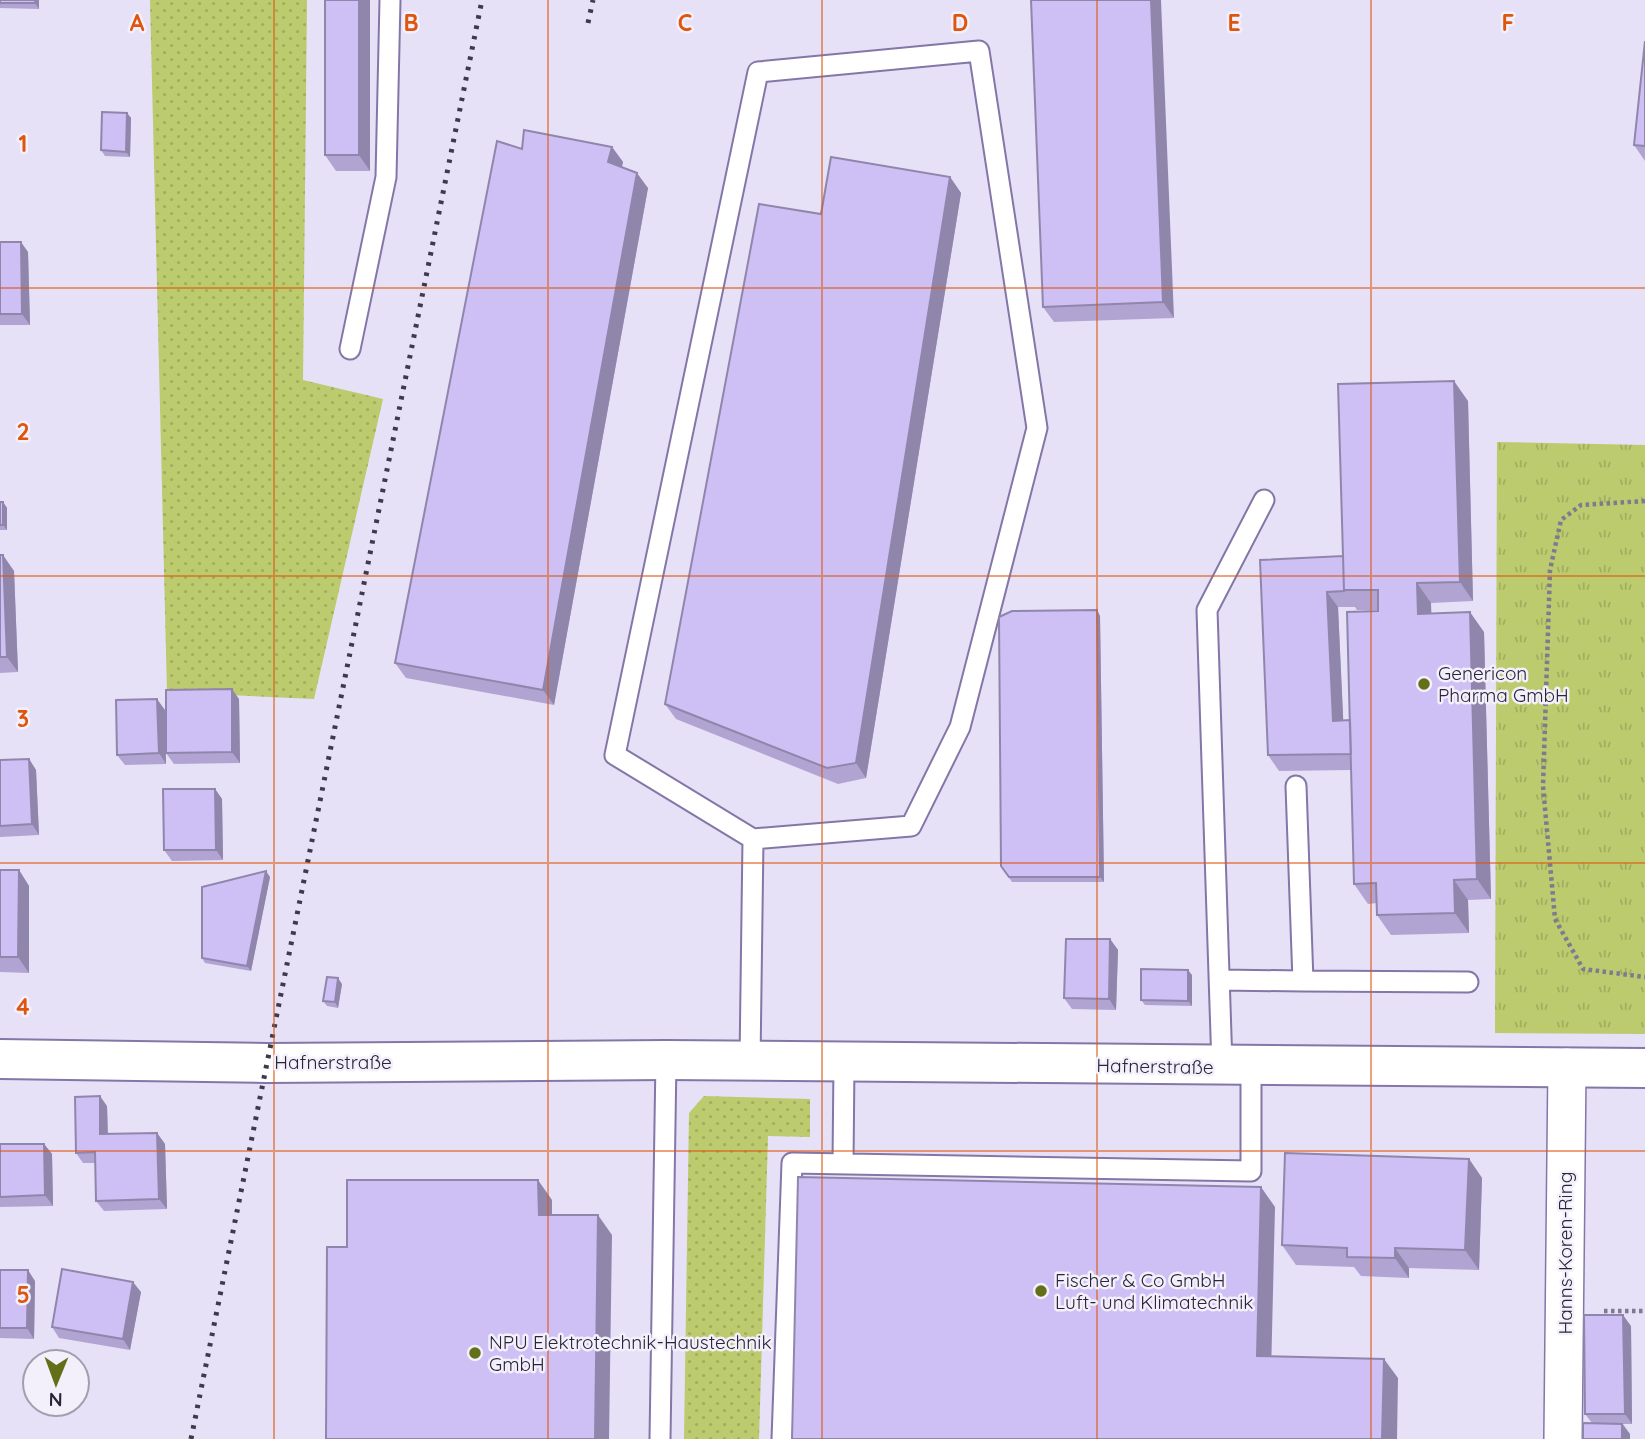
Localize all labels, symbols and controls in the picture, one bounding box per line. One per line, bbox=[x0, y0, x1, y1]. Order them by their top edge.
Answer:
text: A bbox=[130, 8, 145, 37]
text: B bbox=[403, 8, 419, 37]
text: C bbox=[678, 8, 692, 37]
text: D bbox=[952, 8, 968, 37]
text: E bbox=[1227, 8, 1241, 37]
text: F bbox=[1502, 8, 1514, 37]
text: 1 bbox=[19, 129, 27, 158]
text: 2 bbox=[16, 417, 30, 446]
place label: Genericon Pharma GmbH bbox=[1438, 661, 1569, 707]
marker: Genericon Pharma GmbH bbox=[1416, 676, 1432, 692]
text: 3 bbox=[17, 704, 29, 733]
text: 4 bbox=[16, 992, 30, 1021]
street label: Hafnerstraße bbox=[274, 1050, 392, 1074]
street label: Hafnerstraße bbox=[1096, 1053, 1214, 1079]
street label: Hanns-Koren-Ring bbox=[1553, 1171, 1577, 1335]
place label: Fischer & Co GmbH Luft- und Klimatechnik bbox=[1055, 1268, 1253, 1314]
text: 5 bbox=[16, 1280, 30, 1309]
marker: Fischer & Co GmbH Luft- und Klimatechnik bbox=[1033, 1283, 1049, 1299]
place label: NPU Elektrotechnik-Haustechnik GmbH bbox=[489, 1330, 772, 1376]
marker: NPU Elektrotechnik-Haustechnik GmbH bbox=[467, 1345, 483, 1361]
north arrow bbox=[21, 1348, 91, 1418]
text: N bbox=[49, 1388, 63, 1412]

